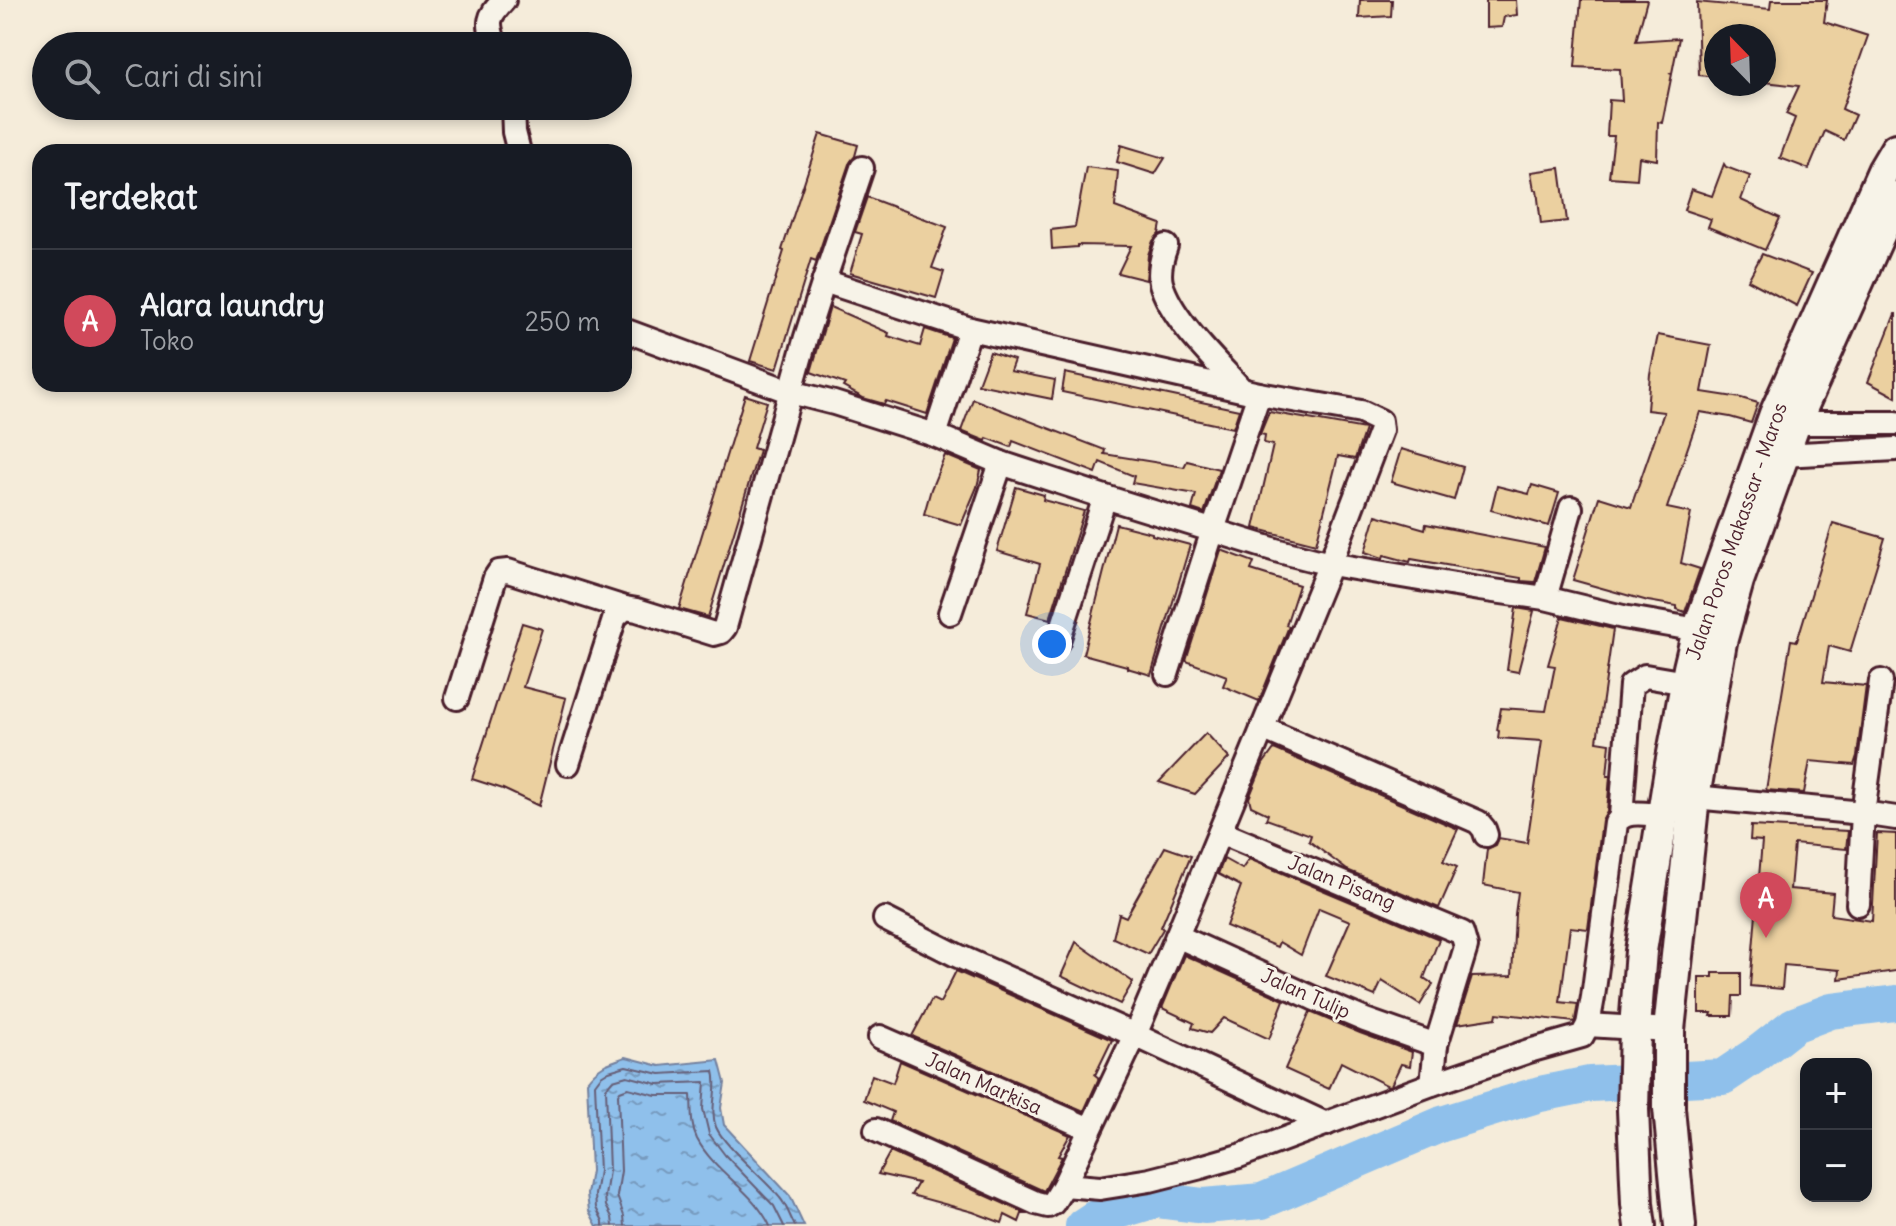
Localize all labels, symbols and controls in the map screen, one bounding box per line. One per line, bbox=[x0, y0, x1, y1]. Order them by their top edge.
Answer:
north arrow bbox=[1704, 24, 1776, 96]
search box bbox=[32, 32, 632, 120]
icon: search bbox=[60, 54, 104, 98]
text: Cari di sini bbox=[124, 57, 263, 95]
text: Terdekat bbox=[64, 175, 197, 218]
text: Alara laundry bbox=[140, 286, 325, 324]
text: A bbox=[82, 305, 98, 338]
text: 250 m bbox=[525, 305, 600, 338]
text: Toko bbox=[140, 324, 194, 357]
street label: Jalan Poros Makassar - Maros bbox=[1680, 399, 1792, 663]
your location bbox=[1032, 624, 1072, 664]
street label: Jalan Pisang bbox=[1285, 849, 1399, 915]
pin: A bbox=[1740, 872, 1792, 938]
street label: Jalan Tulip bbox=[1258, 962, 1354, 1024]
street label: Jalan Markisa bbox=[922, 1046, 1046, 1120]
map controls bbox=[1800, 1058, 1872, 1202]
button: + bbox=[1800, 1058, 1872, 1130]
button: − bbox=[1800, 1130, 1872, 1202]

